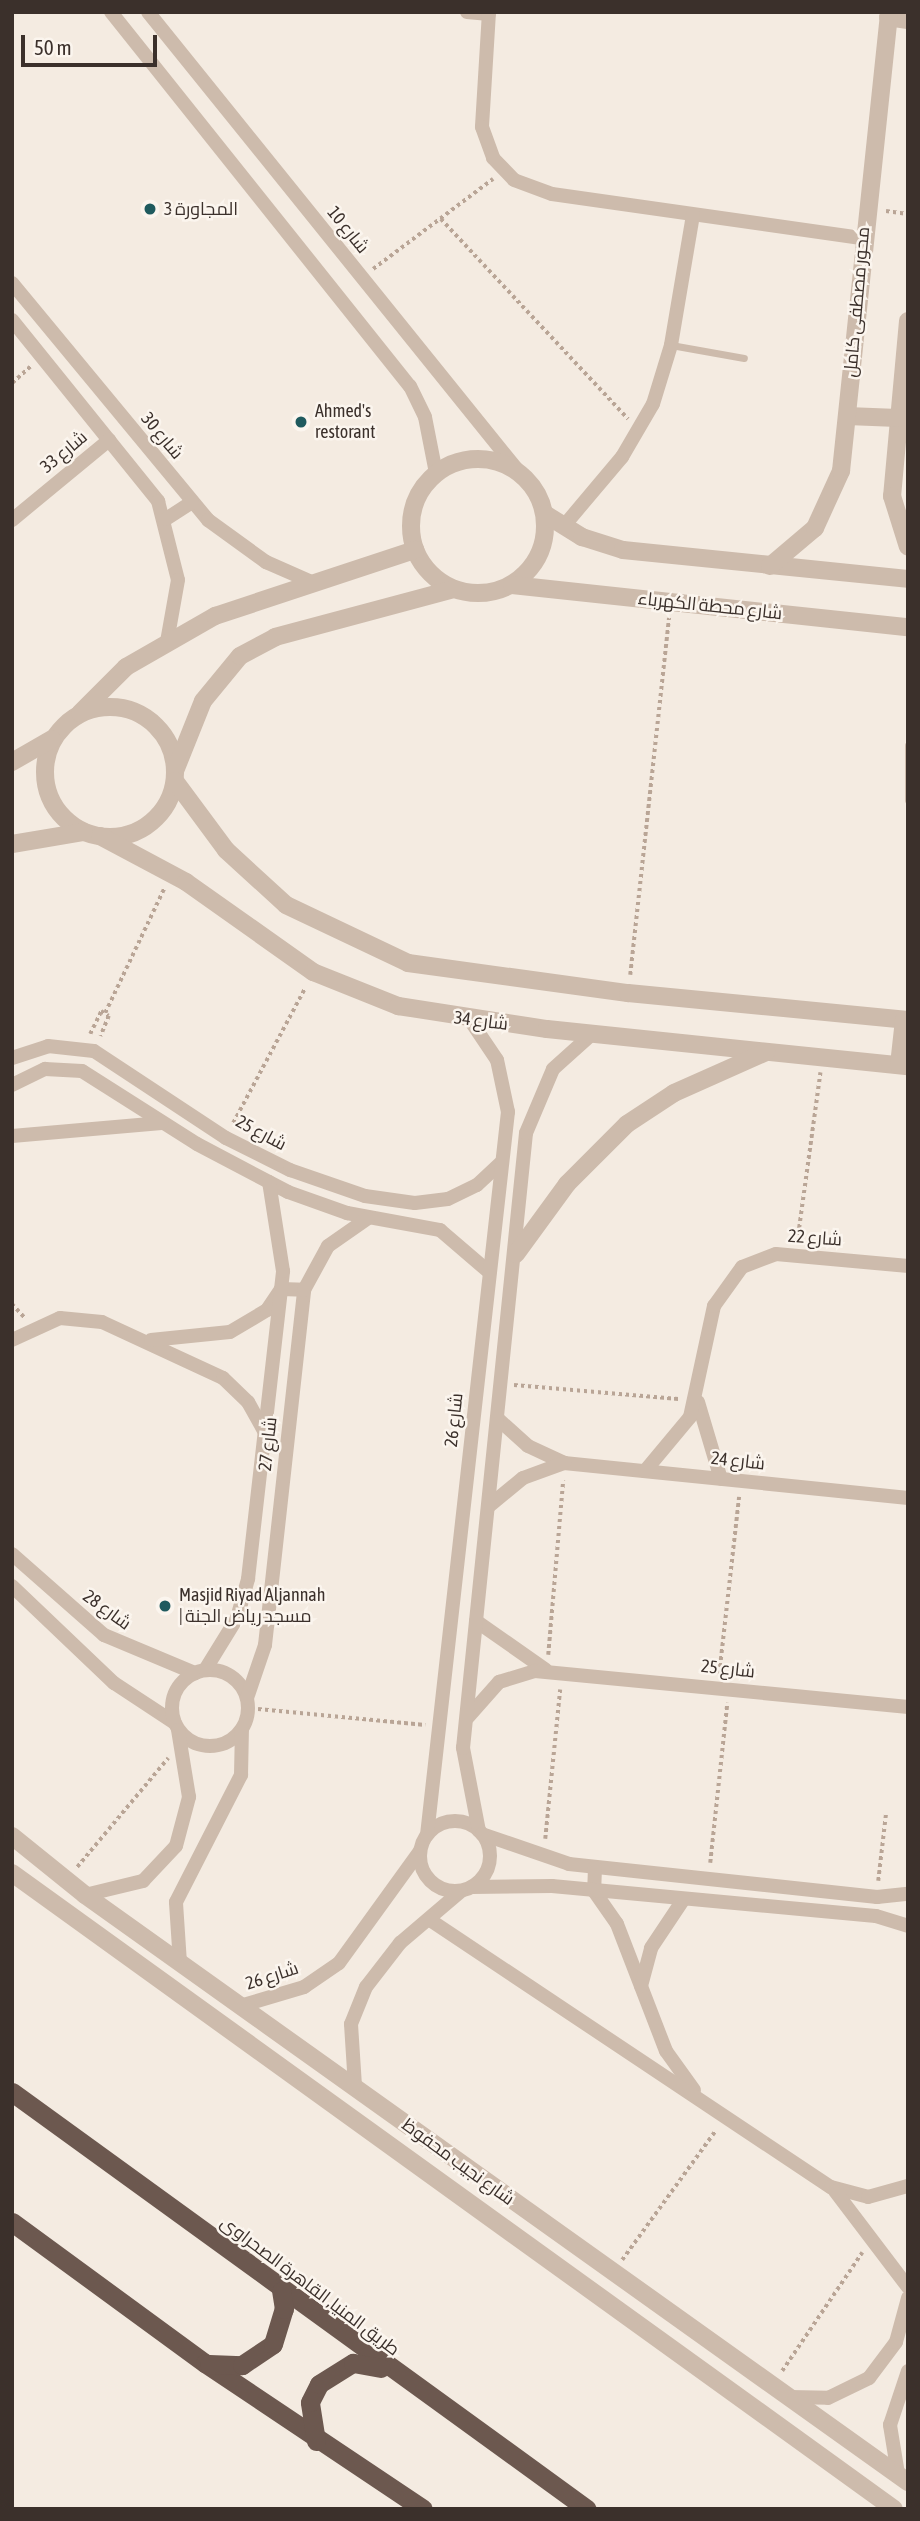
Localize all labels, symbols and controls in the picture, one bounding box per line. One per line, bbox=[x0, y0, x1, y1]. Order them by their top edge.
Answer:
scale bar bbox=[24, 21, 161, 65]
text: 50 m bbox=[34, 35, 72, 59]
place label: المجاورة 3 bbox=[164, 198, 238, 220]
marker: المجاورة 3 bbox=[142, 201, 158, 217]
street label: شارع 10 bbox=[323, 202, 373, 258]
street label: محور مصطفى كامل bbox=[840, 226, 874, 378]
place label: Ahmed's restorant bbox=[315, 401, 376, 444]
street label: شارع 30 bbox=[136, 408, 188, 464]
marker: Ahmed's restorant bbox=[293, 414, 309, 430]
street label: شارع 33 bbox=[36, 426, 92, 478]
street label: شارع محطة الكهرباء bbox=[637, 588, 783, 624]
street label: شارع 34 bbox=[453, 1007, 509, 1035]
street label: شارع 25 bbox=[232, 1111, 290, 1155]
street label: شارع 22 bbox=[787, 1225, 843, 1251]
street label: شارع 26 bbox=[440, 1392, 468, 1448]
street label: شارع 27 bbox=[254, 1416, 282, 1472]
street label: شارع 24 bbox=[710, 1447, 766, 1475]
street label: شارع 28 bbox=[79, 1585, 135, 1635]
place label: Masjid Riyad Aljannah | مسجد رياض الجنة bbox=[179, 1585, 325, 1628]
marker: Masjid Riyad Aljannah | مسجد رياض الجنة bbox=[157, 1598, 173, 1614]
street label: شارع 25 bbox=[700, 1655, 756, 1683]
street label: شارع 26 bbox=[243, 1957, 301, 1995]
street label: شارع نجيب محفوظ bbox=[398, 2114, 518, 2210]
street label: طريق المنيا, القاهرة الصحراوى bbox=[216, 2212, 404, 2360]

